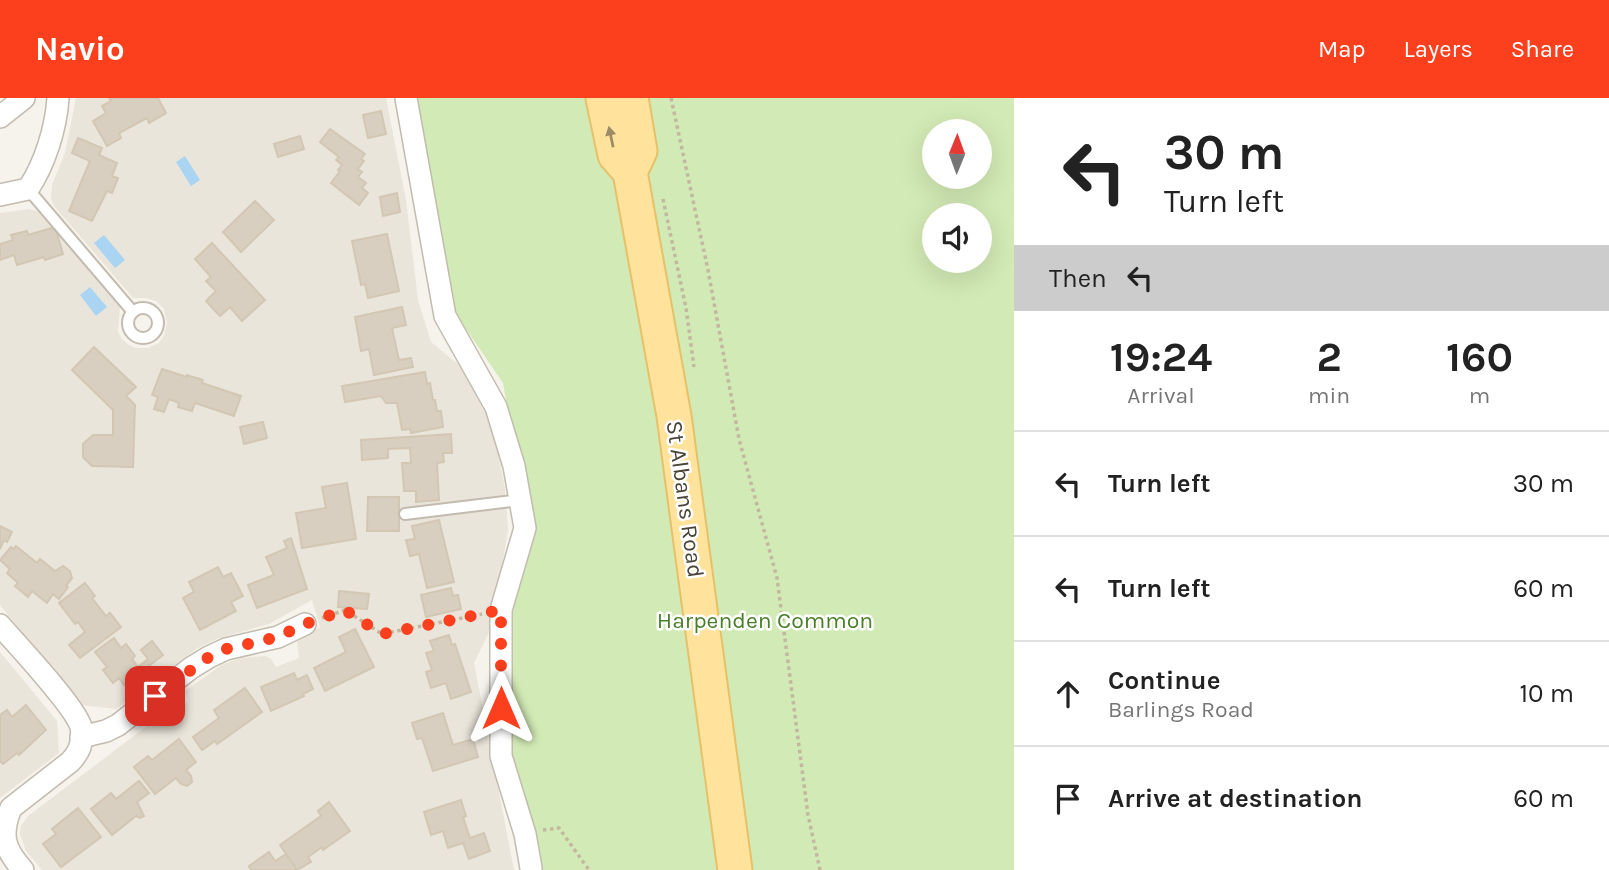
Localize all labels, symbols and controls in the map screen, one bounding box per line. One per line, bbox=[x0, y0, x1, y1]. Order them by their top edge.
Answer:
text: Navio bbox=[35, 30, 125, 68]
text: Map bbox=[1318, 35, 1366, 63]
text: Layers bbox=[1404, 35, 1473, 63]
text: Share bbox=[1511, 35, 1574, 63]
north arrow bbox=[922, 119, 992, 189]
map controls bbox=[922, 119, 992, 273]
text: 30 m bbox=[1164, 124, 1284, 181]
one-way arrow bbox=[606, 126, 617, 148]
icon: left bbox=[1049, 126, 1140, 217]
text: Turn left bbox=[1164, 183, 1284, 220]
button: sound bbox=[922, 203, 992, 273]
icon: left bbox=[1121, 259, 1159, 297]
text: Then bbox=[1049, 263, 1107, 294]
text: 19:24 bbox=[1110, 332, 1212, 382]
text: 2 bbox=[1316, 332, 1342, 382]
text: 160 bbox=[1446, 332, 1513, 382]
text: Arrival bbox=[1127, 382, 1195, 409]
text: min bbox=[1308, 382, 1350, 409]
text: m bbox=[1469, 382, 1490, 409]
street label: St Albans Road bbox=[661, 419, 709, 579]
icon: left bbox=[1049, 465, 1087, 503]
text: Turn left bbox=[1108, 468, 1210, 499]
text: 30 m bbox=[1513, 468, 1574, 499]
icon: left bbox=[1049, 570, 1087, 608]
text: Turn left bbox=[1108, 573, 1210, 604]
text: 60 m bbox=[1513, 573, 1574, 604]
park label: Harpenden Common bbox=[657, 607, 873, 634]
text: Continue bbox=[1108, 665, 1220, 696]
pin bbox=[125, 666, 185, 726]
position arrow bbox=[464, 671, 538, 745]
icon: ahead bbox=[1049, 675, 1087, 713]
icon: arrive bbox=[136, 677, 174, 715]
text: 10 m bbox=[1519, 678, 1574, 709]
text: Barlings Road bbox=[1108, 696, 1254, 723]
icon: arrive bbox=[1049, 780, 1087, 818]
text: Arrive at destination bbox=[1108, 783, 1362, 814]
text: 60 m bbox=[1513, 783, 1574, 814]

